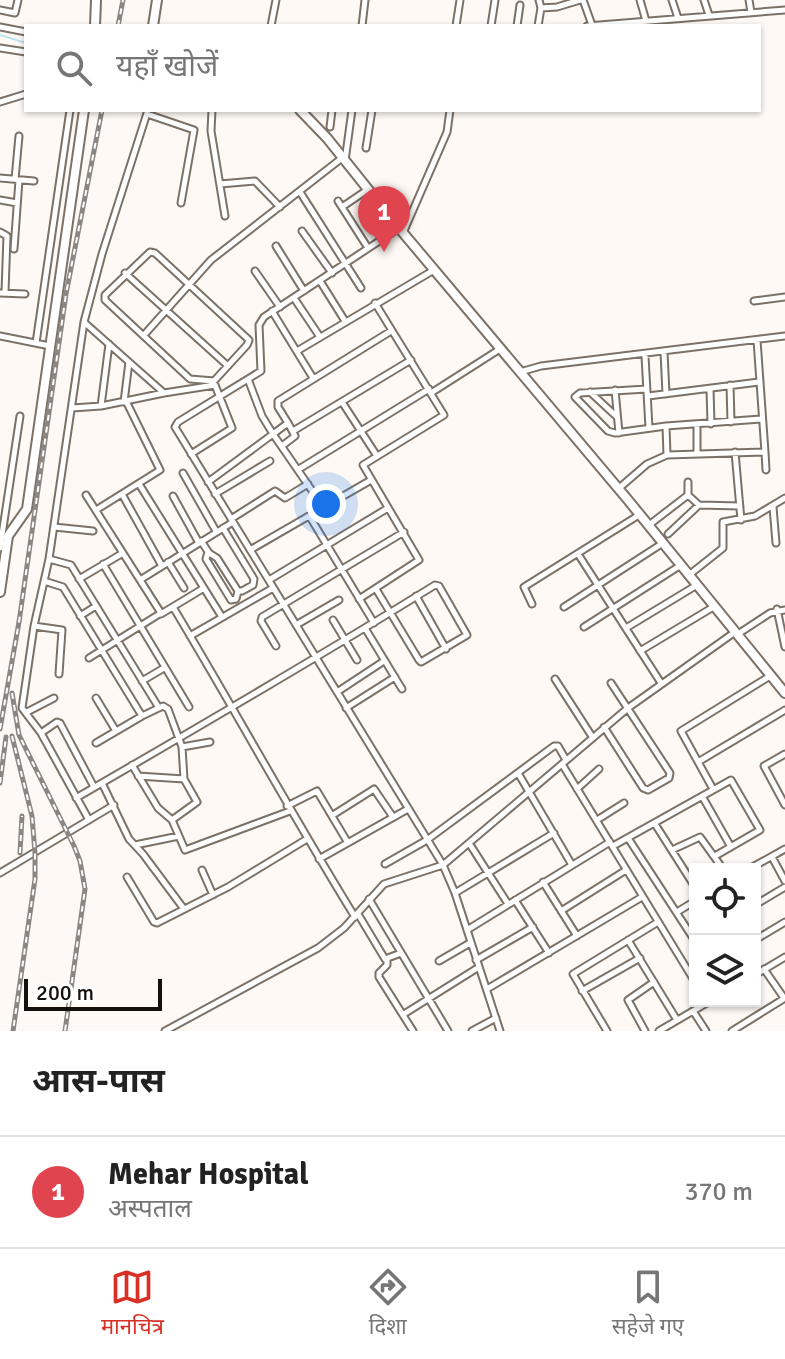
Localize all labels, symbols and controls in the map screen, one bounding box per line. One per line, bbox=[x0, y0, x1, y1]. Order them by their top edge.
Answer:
search box bbox=[24, 24, 761, 112]
icon: search bbox=[52, 46, 96, 90]
text: यहाँ खोजें bbox=[116, 48, 218, 85]
pin: 1 bbox=[358, 186, 410, 252]
your location bbox=[306, 484, 346, 524]
map controls bbox=[689, 863, 761, 1007]
button: locate bbox=[689, 863, 761, 935]
button: layers bbox=[689, 935, 761, 1007]
scale bar bbox=[24, 975, 162, 1011]
text: 200 m bbox=[36, 979, 94, 1006]
text: आस-पास bbox=[32, 1060, 165, 1102]
text: Mehar Hospital bbox=[108, 1156, 309, 1193]
text: 1 bbox=[51, 1176, 65, 1208]
text: 370 m bbox=[684, 1176, 753, 1208]
text: अस्पताल bbox=[108, 1193, 192, 1225]
tab: मानचित्र bbox=[101, 1265, 164, 1343]
tab: दिशा bbox=[366, 1265, 410, 1343]
tab: सहेजे गए bbox=[612, 1265, 684, 1343]

